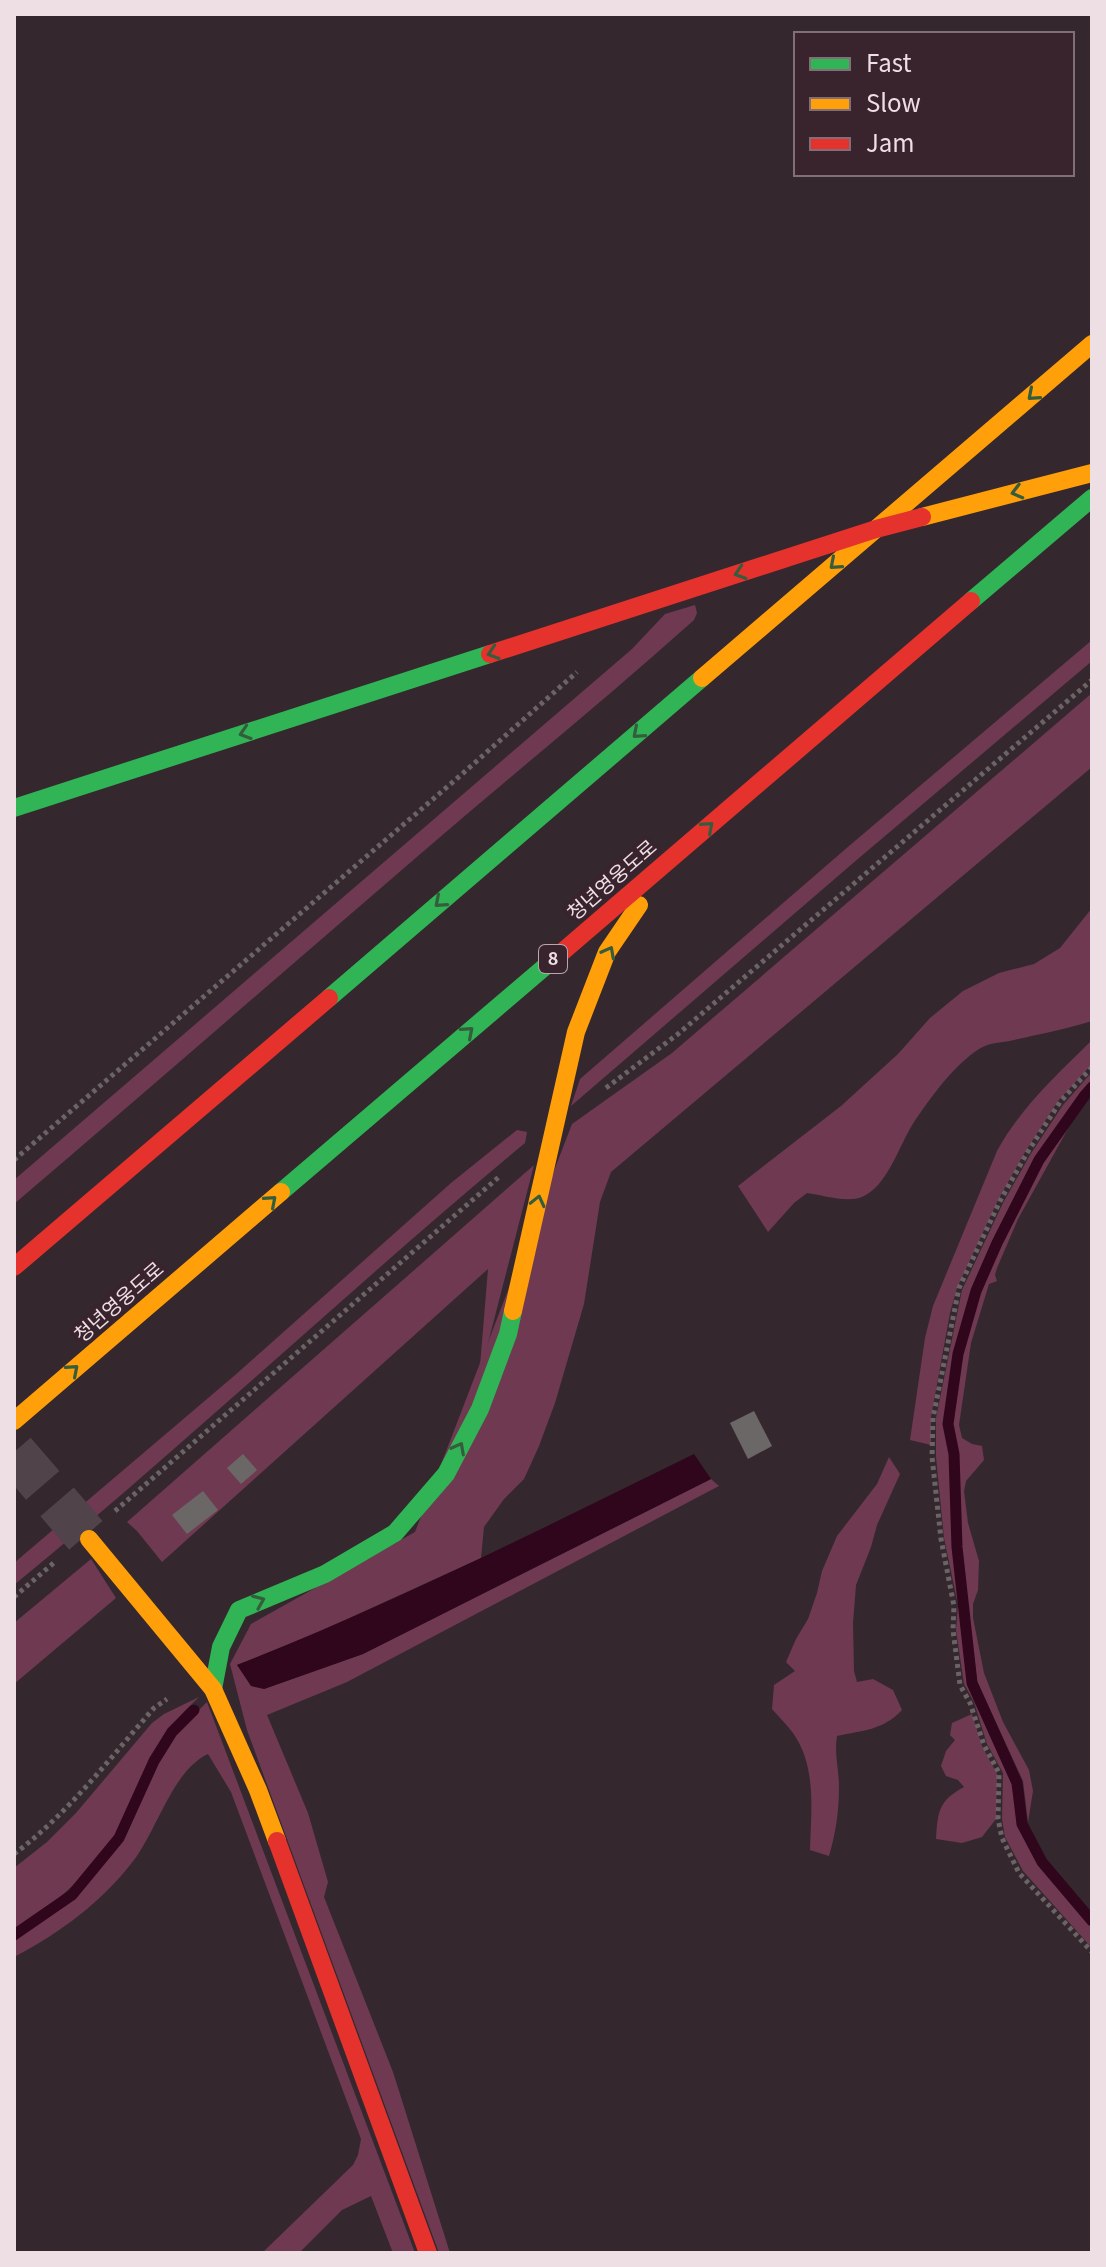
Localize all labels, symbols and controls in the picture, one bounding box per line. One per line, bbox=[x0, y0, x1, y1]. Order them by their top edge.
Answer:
legend bbox=[794, 32, 1074, 176]
text: Fast bbox=[866, 44, 911, 79]
text: Slow bbox=[866, 84, 921, 119]
text: Jam bbox=[866, 124, 915, 159]
one-way arrow bbox=[1027, 385, 1042, 400]
one-way arrow bbox=[1010, 483, 1024, 500]
one-way arrow bbox=[830, 554, 845, 569]
one-way arrow bbox=[734, 564, 747, 580]
one-way arrow bbox=[486, 644, 500, 660]
one-way arrow bbox=[632, 723, 647, 738]
one-way arrow bbox=[239, 724, 253, 740]
one-way arrow bbox=[699, 822, 713, 836]
street label: 청년영웅도로 bbox=[560, 832, 662, 926]
one-way arrow bbox=[435, 892, 450, 907]
road number: 8 bbox=[539, 945, 567, 973]
one-way arrow bbox=[599, 946, 614, 960]
one-way arrow bbox=[459, 1027, 473, 1042]
one-way arrow bbox=[529, 1195, 546, 1208]
one-way arrow bbox=[261, 1196, 276, 1211]
street label: 청년영웅도로 bbox=[67, 1254, 169, 1348]
one-way arrow bbox=[64, 1366, 79, 1380]
one-way arrow bbox=[450, 1441, 465, 1456]
one-way arrow bbox=[251, 1595, 265, 1611]

